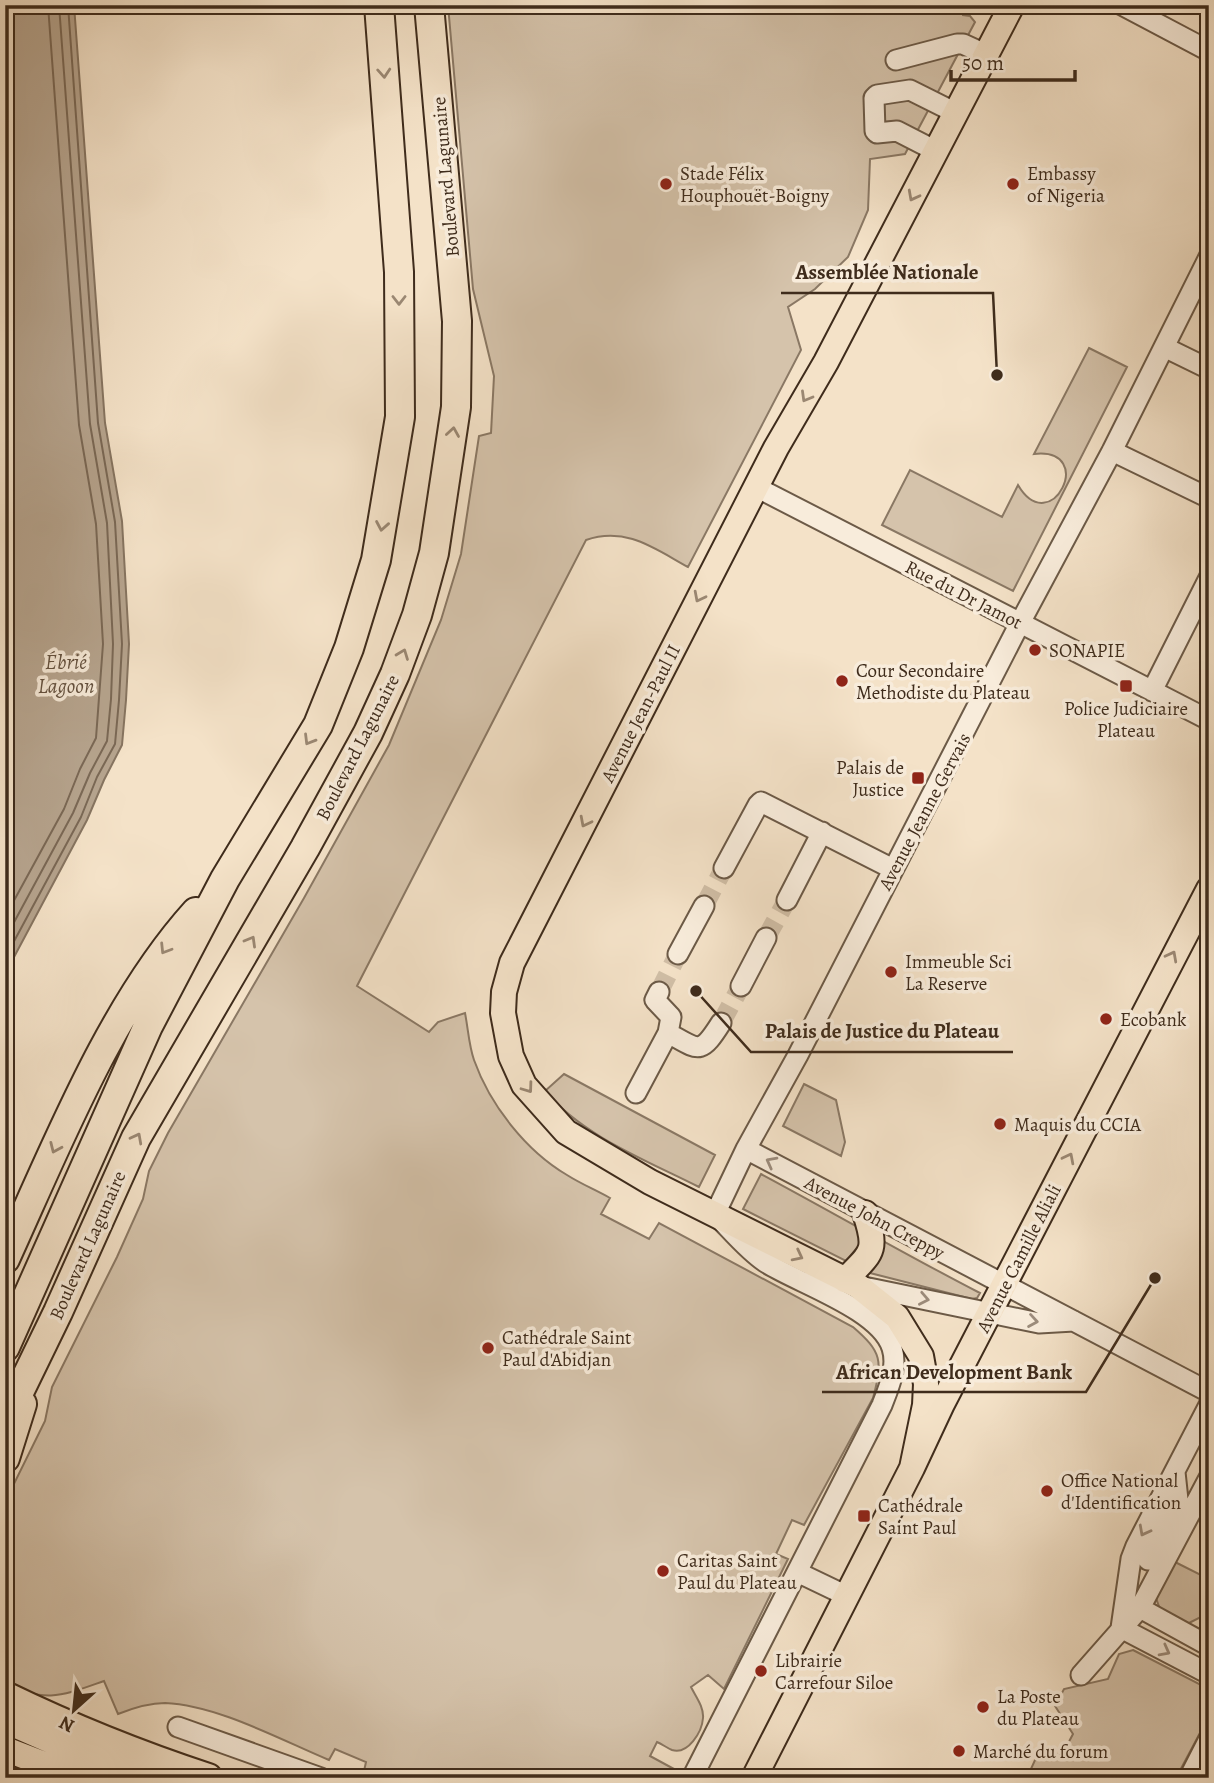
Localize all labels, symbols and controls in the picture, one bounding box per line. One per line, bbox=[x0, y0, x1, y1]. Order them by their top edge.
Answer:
scale bar bbox=[951, 38, 1076, 82]
text: 50 m bbox=[962, 49, 1004, 77]
one-way arrow bbox=[376, 68, 391, 79]
street label: Boulevard Lagunaire bbox=[426, 96, 466, 258]
place label: Stade Félix Houphouët-Boigny bbox=[680, 161, 830, 209]
place label: Embassy of Nigeria bbox=[1027, 161, 1105, 209]
marker: Stade Félix Houphouët-Boigny bbox=[658, 176, 674, 192]
marker: Embassy of Nigeria bbox=[1005, 176, 1021, 192]
one-way arrow bbox=[907, 189, 921, 201]
callout: Assemblée Nationale bbox=[781, 251, 993, 293]
text: Assemblée Nationale bbox=[794, 258, 979, 286]
one-way arrow bbox=[392, 295, 407, 306]
one-way arrow bbox=[801, 389, 814, 402]
one-way arrow bbox=[445, 427, 460, 438]
one-way arrow bbox=[375, 520, 390, 532]
street label: Rue du Dr Jamot bbox=[900, 554, 1027, 636]
one-way arrow bbox=[693, 590, 707, 603]
place label: SONAPIE bbox=[1049, 638, 1125, 664]
street label: Avenue Jean-Paul II bbox=[594, 640, 687, 788]
marker: SONAPIE bbox=[1027, 642, 1043, 658]
water label: Ébrié Lagoon bbox=[38, 648, 94, 700]
one-way arrow bbox=[394, 648, 408, 660]
place label: Cour Secondaire Methodiste du Plateau bbox=[856, 658, 1031, 706]
street label: Boulevard Lagunaire bbox=[310, 670, 406, 825]
marker: Cour Secondaire Methodiste du Plateau bbox=[834, 673, 850, 689]
marker: Police Judiciaire Plateau bbox=[1118, 678, 1134, 694]
place label: Police Judiciaire Plateau bbox=[1064, 696, 1188, 744]
street label: Avenue Jeanne Gervais bbox=[872, 728, 977, 896]
one-way arrow bbox=[304, 733, 317, 746]
place label: Palais de Justice bbox=[836, 755, 904, 803]
marker: Palais de Justice bbox=[910, 770, 926, 786]
one-way arrow bbox=[579, 815, 593, 827]
one-way arrow bbox=[243, 936, 256, 949]
one-way arrow bbox=[161, 942, 174, 955]
place label: Immeuble Sci La Reserve bbox=[905, 949, 1012, 997]
one-way arrow bbox=[1164, 951, 1178, 963]
marker: Immeuble Sci La Reserve bbox=[883, 964, 899, 980]
place label: Ecobank bbox=[1120, 1007, 1187, 1033]
callout: Palais de Justice du Plateau bbox=[751, 1010, 1013, 1052]
marker: Ecobank bbox=[1098, 1011, 1114, 1027]
text: Palais de Justice du Plateau bbox=[765, 1017, 1000, 1045]
one-way arrow bbox=[520, 1081, 532, 1093]
place label: Maquis du CCIA bbox=[1014, 1112, 1142, 1138]
marker: Maquis du CCIA bbox=[992, 1116, 1008, 1132]
one-way arrow bbox=[128, 1133, 142, 1145]
one-way arrow bbox=[49, 1141, 63, 1153]
one-way arrow bbox=[1060, 1153, 1074, 1165]
one-way arrow bbox=[766, 1157, 778, 1170]
street label: Boulevard Lagunaire bbox=[43, 1167, 132, 1324]
street label: Avenue John Creppy bbox=[799, 1170, 949, 1266]
street label: Avenue Camille Aliali bbox=[970, 1180, 1068, 1338]
one-way arrow bbox=[791, 1248, 803, 1262]
one-way arrow bbox=[918, 1291, 930, 1306]
one-way arrow bbox=[1027, 1313, 1039, 1328]
place label: Cathédrale Saint Paul d'Abidjan bbox=[502, 1325, 631, 1373]
marker: Cathédrale Saint Paul d'Abidjan bbox=[480, 1340, 496, 1356]
callout: African Development Bank bbox=[822, 1350, 1086, 1392]
text: African Development Bank bbox=[835, 1358, 1072, 1386]
place label: Office National d'Identification bbox=[1061, 1468, 1181, 1516]
marker: Office National d'Identification bbox=[1039, 1483, 1055, 1499]
place label: Cathédrale Saint Paul bbox=[878, 1493, 963, 1541]
marker: Cathédrale Saint Paul bbox=[856, 1508, 872, 1524]
one-way arrow bbox=[1139, 1524, 1152, 1536]
place label: Caritas Saint Paul du Plateau bbox=[677, 1548, 797, 1596]
marker: Caritas Saint Paul du Plateau bbox=[655, 1563, 671, 1579]
one-way arrow bbox=[1158, 1643, 1170, 1656]
place label: Librairie Carrefour Siloe bbox=[775, 1648, 893, 1696]
marker: Librairie Carrefour Siloe bbox=[753, 1663, 769, 1679]
north arrow bbox=[38, 1674, 108, 1744]
place label: La Poste du Plateau bbox=[997, 1684, 1080, 1732]
marker: La Poste du Plateau bbox=[975, 1699, 991, 1715]
text: N bbox=[55, 1709, 79, 1739]
place label: Marché du forum bbox=[973, 1739, 1109, 1765]
marker: Marché du forum bbox=[951, 1743, 967, 1759]

